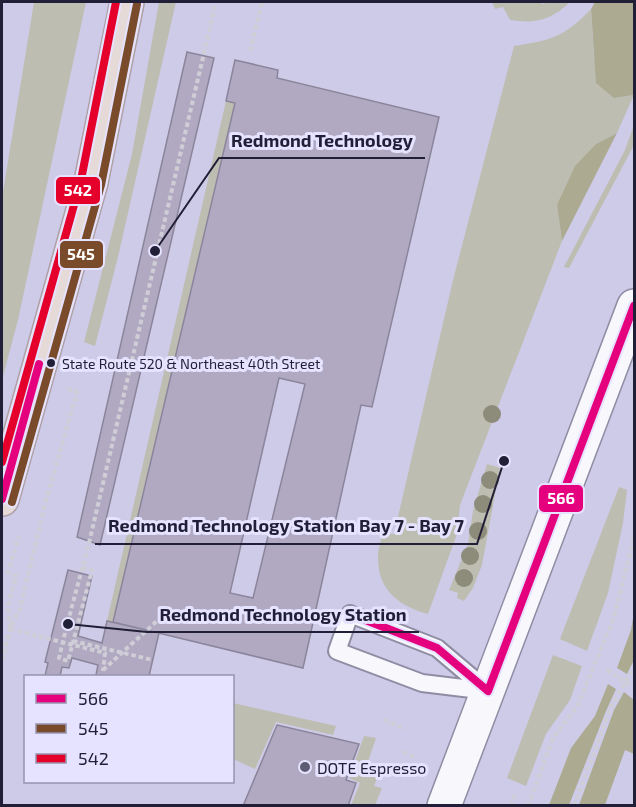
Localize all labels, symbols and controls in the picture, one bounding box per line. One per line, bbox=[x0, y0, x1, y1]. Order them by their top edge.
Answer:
callout: Redmond Technology bbox=[219, 122, 425, 158]
text: Redmond Technology bbox=[231, 129, 414, 151]
line badge: 542 bbox=[55, 176, 101, 205]
text: 542 bbox=[64, 180, 92, 199]
line badge: 545 bbox=[59, 240, 104, 269]
text: 545 bbox=[67, 244, 95, 263]
place label: State Route 520 & Northeast 40th Street bbox=[62, 355, 320, 372]
marker: State Route 520 & Northeast 40th Street bbox=[45, 357, 57, 369]
line badge: 566 bbox=[538, 484, 584, 513]
text: 566 bbox=[547, 488, 575, 507]
callout: Redmond Technology Station Bay 7 - Bay 7 bbox=[95, 508, 477, 544]
text: Redmond Technology Station Bay 7 - Bay 7 bbox=[108, 514, 465, 536]
callout: Redmond Technology Station bbox=[147, 596, 419, 632]
text: Redmond Technology Station bbox=[159, 603, 407, 625]
legend bbox=[24, 675, 234, 783]
text: 566 bbox=[78, 687, 108, 709]
text: 545 bbox=[78, 717, 108, 739]
text: 542 bbox=[78, 747, 109, 769]
place label: DOTE Espresso bbox=[317, 758, 426, 777]
marker: DOTE Espresso bbox=[298, 760, 312, 774]

